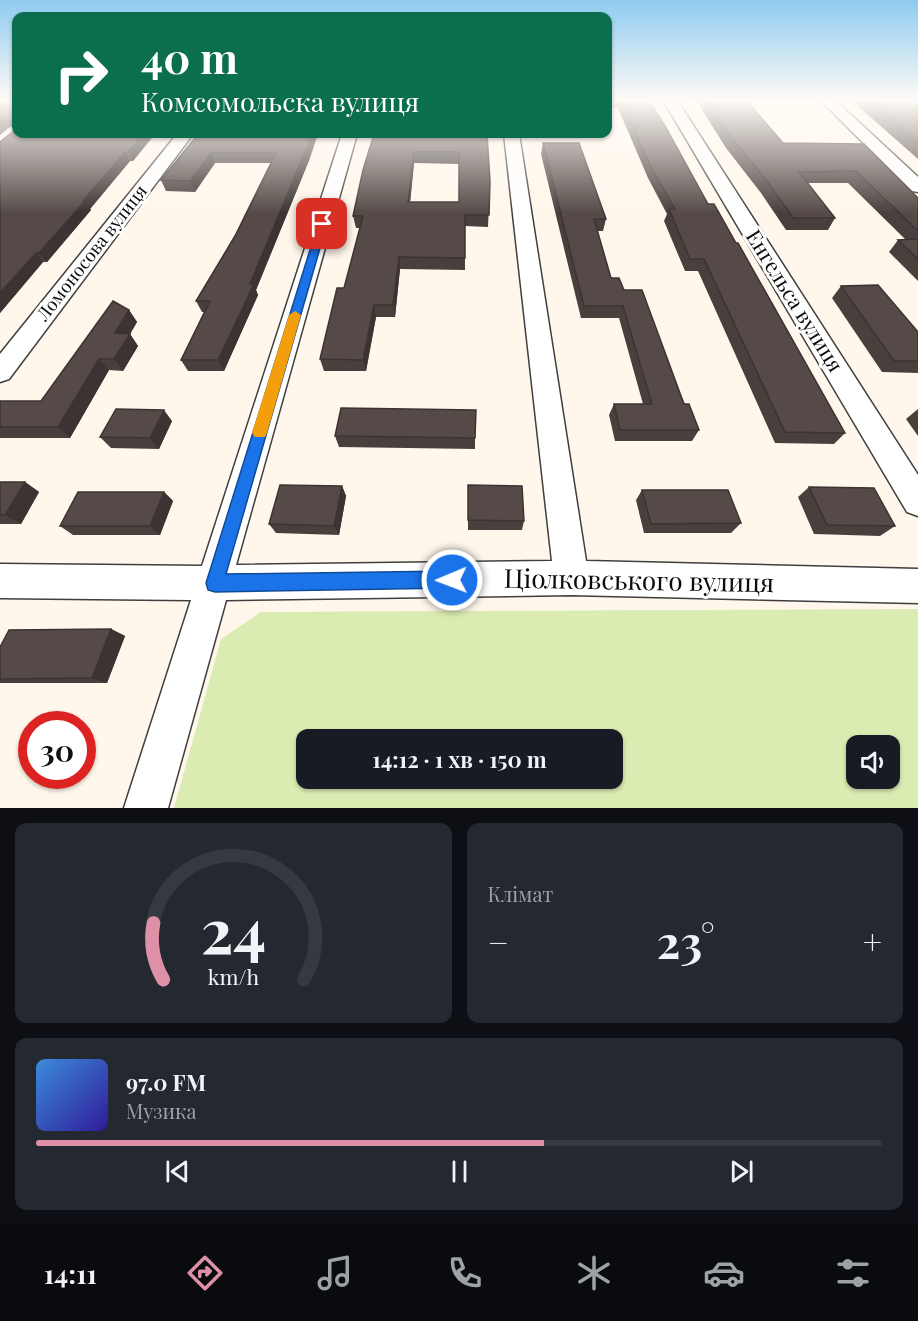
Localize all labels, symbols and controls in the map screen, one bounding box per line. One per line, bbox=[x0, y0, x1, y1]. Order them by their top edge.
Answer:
text: 40 m bbox=[141, 29, 238, 85]
icon: right bbox=[42, 36, 120, 114]
text: Комсомольска вулиця bbox=[141, 83, 419, 119]
street label: Ломоносова вулиця bbox=[30, 179, 152, 326]
pin bbox=[296, 198, 347, 249]
icon: arrive bbox=[305, 207, 338, 240]
street label: Енгельса вулиця bbox=[741, 223, 851, 376]
position arrow bbox=[420, 548, 484, 612]
street label: Ціолковського вулиця bbox=[504, 560, 775, 599]
speed limit sign: 30 bbox=[18, 711, 96, 789]
map controls bbox=[846, 735, 900, 789]
button: sound bbox=[846, 735, 900, 789]
text: 14:12 · 1 хв · 150 m bbox=[372, 744, 547, 774]
text: Клімат bbox=[488, 880, 553, 907]
text: 24 bbox=[200, 886, 266, 970]
text: 23° bbox=[657, 910, 715, 970]
text: − bbox=[488, 919, 509, 963]
text: + bbox=[863, 919, 882, 963]
text: km/h bbox=[208, 962, 259, 990]
text: 97.0 FM bbox=[126, 1067, 206, 1097]
text: Музика bbox=[126, 1097, 196, 1124]
icon: previous bbox=[161, 1155, 194, 1188]
icon: pause bbox=[443, 1155, 476, 1188]
icon: next bbox=[725, 1155, 758, 1188]
icon: directions bbox=[184, 1252, 226, 1294]
icon: music bbox=[314, 1252, 356, 1294]
icon: phone bbox=[444, 1252, 486, 1294]
icon: climate bbox=[573, 1252, 615, 1294]
icon: car bbox=[703, 1252, 745, 1294]
icon: filters bbox=[832, 1252, 874, 1294]
text: 14:11 bbox=[44, 1255, 97, 1291]

